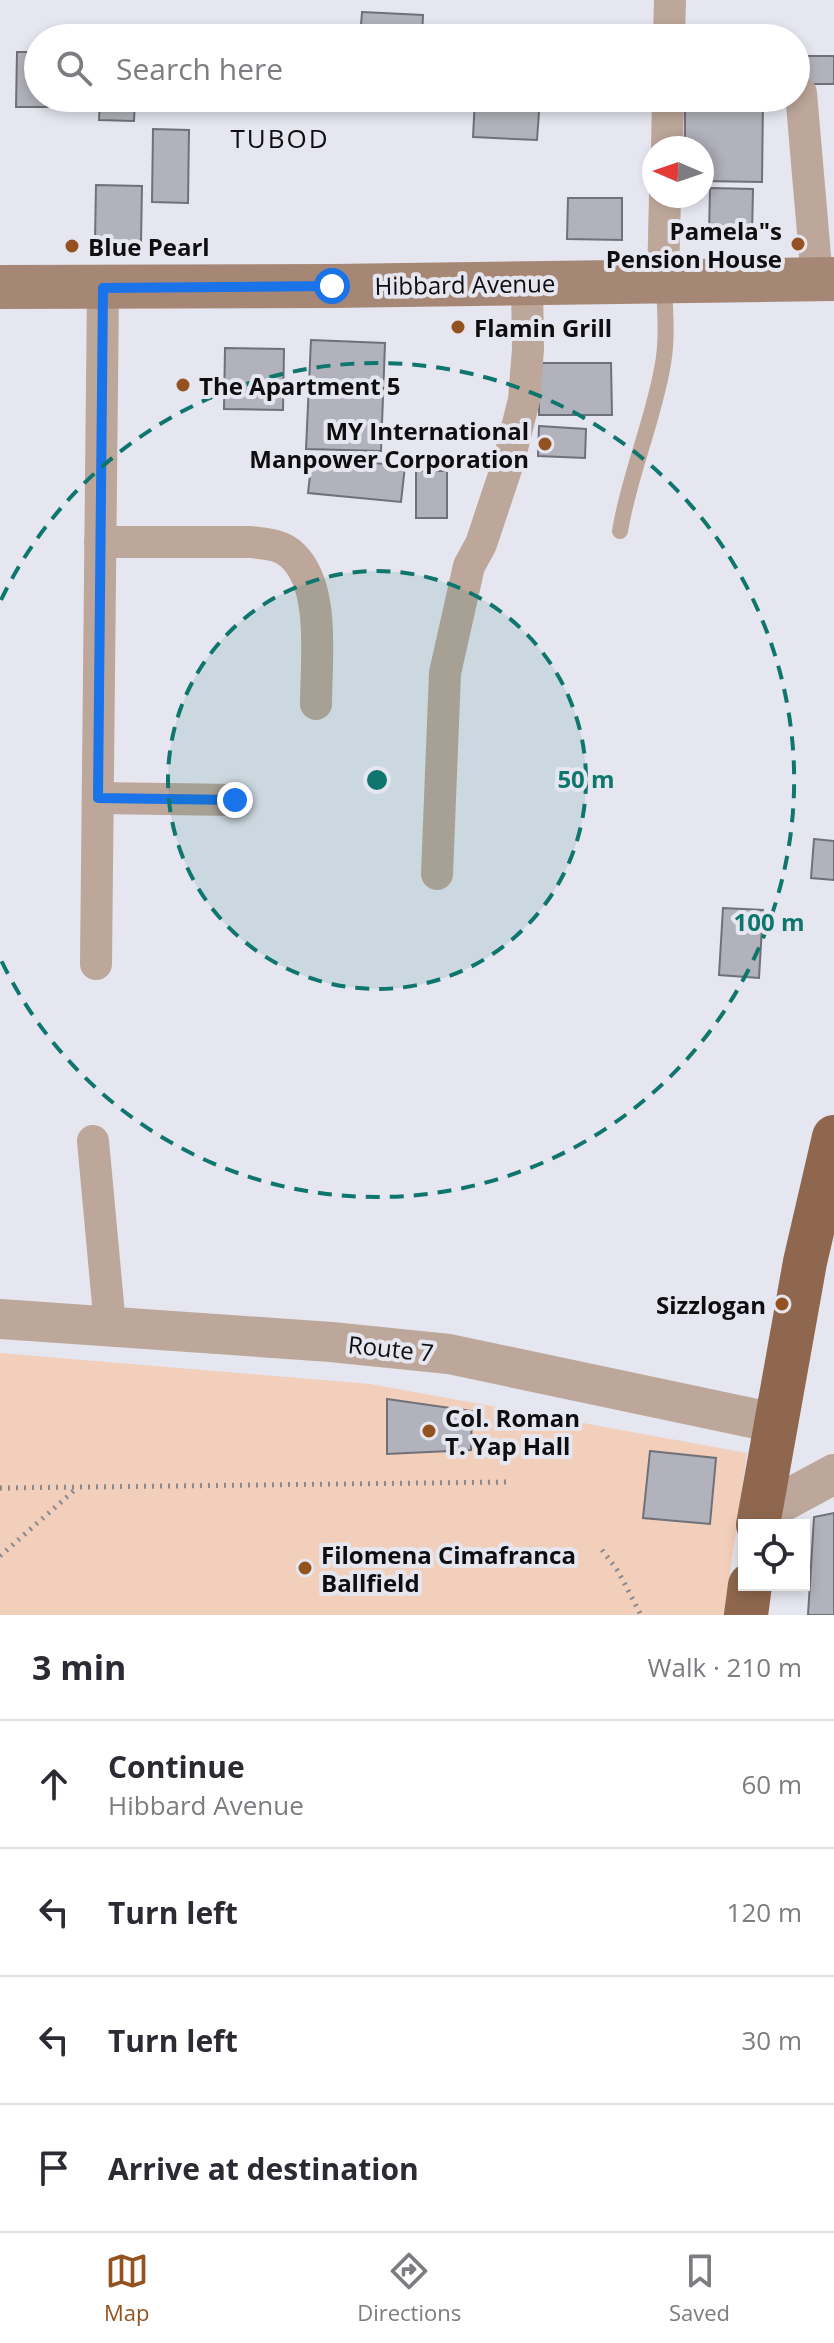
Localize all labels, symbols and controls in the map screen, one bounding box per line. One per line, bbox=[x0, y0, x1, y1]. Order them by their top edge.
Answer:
search box bbox=[24, 24, 810, 112]
icon: search bbox=[52, 46, 96, 90]
text: Search here bbox=[116, 48, 283, 89]
district label: TUBOD bbox=[230, 120, 330, 156]
north arrow bbox=[642, 136, 714, 208]
place label: Pamela"s Pension House bbox=[606, 214, 782, 275]
place label: Blue Pearl bbox=[88, 230, 210, 263]
marker: Pamela"s Pension House bbox=[789, 235, 807, 253]
marker: Blue Pearl bbox=[63, 237, 81, 255]
street label: Hibbard Avenue bbox=[374, 266, 556, 302]
route start bbox=[314, 268, 350, 304]
place label: Flamin Grill bbox=[474, 311, 612, 344]
marker: Flamin Grill bbox=[449, 318, 467, 336]
place label: The Apartment 5 bbox=[199, 369, 401, 402]
marker: The Apartment 5 bbox=[174, 376, 192, 394]
place label: MY International Manpower Corporation bbox=[249, 414, 529, 475]
marker: MY International Manpower Corporation bbox=[536, 435, 554, 453]
text: 50 m bbox=[557, 762, 615, 795]
centre of rings bbox=[363, 766, 391, 794]
route end bbox=[217, 782, 253, 818]
text: 100 m bbox=[734, 905, 804, 938]
place label: Sizzlogan bbox=[656, 1288, 766, 1321]
marker: Sizzlogan bbox=[773, 1295, 791, 1313]
street label: Route 7 bbox=[347, 1327, 435, 1369]
place label: Col. Roman T. Yap Hall bbox=[445, 1401, 580, 1462]
marker: Col. Roman T. Yap Hall bbox=[420, 1422, 438, 1440]
map controls bbox=[738, 1519, 810, 1591]
button: locate bbox=[738, 1519, 810, 1591]
place label: Filomena Cimafranca Ballfield bbox=[321, 1538, 576, 1599]
marker: Filomena Cimafranca Ballfield bbox=[296, 1559, 314, 1577]
text: 3 min bbox=[32, 1644, 126, 1690]
text: Walk · 210 m bbox=[648, 1649, 802, 1685]
text: Continue bbox=[108, 1746, 245, 1787]
icon: ahead bbox=[32, 1762, 76, 1806]
text: 60 m bbox=[741, 1766, 802, 1802]
text: Hibbard Avenue bbox=[108, 1787, 304, 1823]
icon: left bbox=[32, 1890, 76, 1934]
text: Turn left bbox=[108, 1892, 238, 1933]
text: 120 m bbox=[727, 1894, 802, 1930]
icon: left bbox=[32, 2018, 76, 2062]
text: Turn left bbox=[108, 2020, 238, 2061]
text: 30 m bbox=[741, 2022, 802, 2058]
icon: arrive bbox=[32, 2146, 76, 2190]
text: Arrive at destination bbox=[108, 2148, 419, 2189]
tab: Map bbox=[104, 2249, 149, 2327]
tab: Directions bbox=[357, 2249, 461, 2327]
tab: Saved bbox=[669, 2249, 730, 2327]

